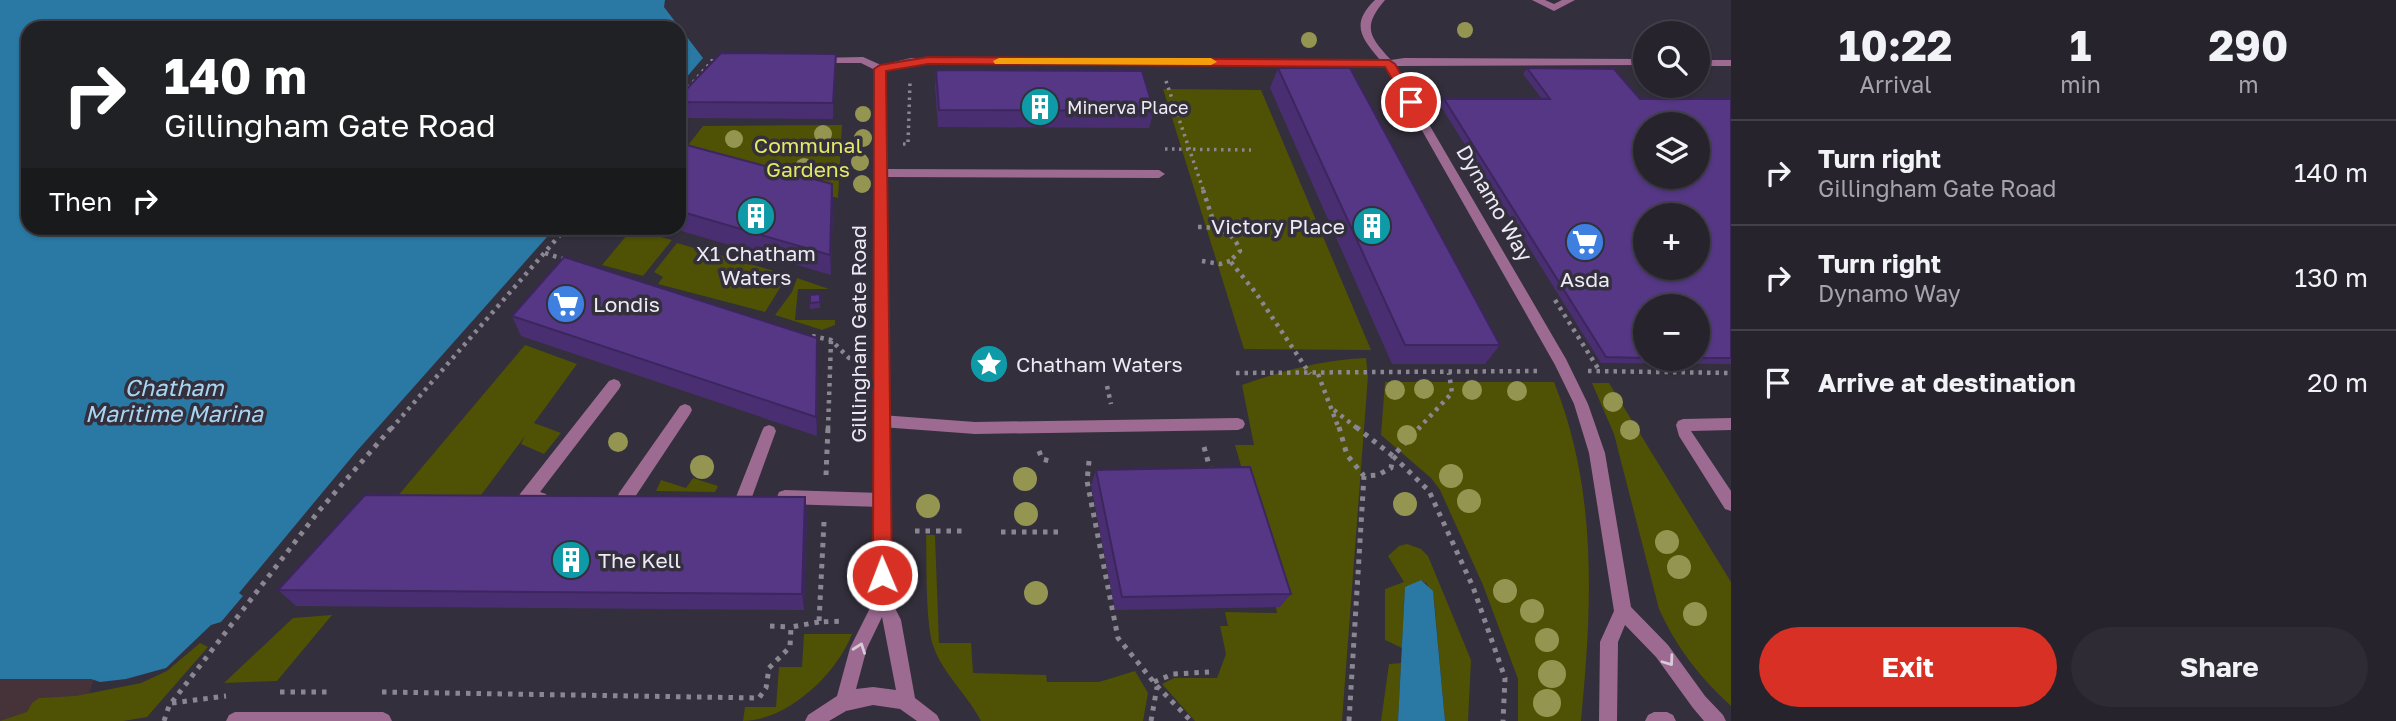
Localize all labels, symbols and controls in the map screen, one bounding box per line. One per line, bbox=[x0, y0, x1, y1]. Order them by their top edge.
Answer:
text: 10:22 bbox=[1839, 20, 1952, 70]
text: 1 bbox=[2070, 20, 2091, 70]
text: 290 bbox=[2209, 20, 2288, 70]
map controls bbox=[1633, 21, 1710, 371]
button: search bbox=[1633, 21, 1710, 98]
text: 140 m bbox=[164, 46, 307, 105]
icon: right bbox=[49, 49, 140, 140]
text: Arrival bbox=[1860, 70, 1932, 98]
text: min bbox=[2060, 70, 2101, 98]
text: m bbox=[2238, 70, 2259, 98]
pin bbox=[1381, 72, 1441, 132]
icon: arrive bbox=[1392, 83, 1430, 121]
building icon: Minerva Place bbox=[1019, 86, 1061, 128]
place label: Minerva Place bbox=[1067, 96, 1189, 118]
text: Gillingham Gate Road bbox=[164, 106, 496, 144]
button: layers bbox=[1633, 112, 1710, 189]
park label: Communal Gardens bbox=[754, 132, 862, 182]
street label: Dynamo Way bbox=[1451, 140, 1539, 266]
text: Turn right bbox=[1818, 143, 1941, 174]
icon: right bbox=[1759, 154, 1797, 192]
text: 140 m bbox=[2294, 157, 2368, 188]
text: Gillingham Gate Road bbox=[1818, 174, 2056, 202]
icon: right bbox=[126, 182, 164, 220]
text: Then bbox=[49, 186, 112, 217]
building icon: X1 Chatham Waters bbox=[735, 195, 777, 237]
button: + bbox=[1633, 203, 1710, 280]
building icon: Victory Place bbox=[1351, 205, 1393, 247]
place label: Victory Place bbox=[1211, 213, 1345, 239]
supermarket icon: Asda bbox=[1564, 221, 1606, 263]
street label: Gillingham Gate Road bbox=[845, 225, 871, 443]
place label: X1 Chatham Waters bbox=[696, 240, 816, 290]
text: Turn right bbox=[1818, 248, 1941, 279]
icon: right bbox=[1759, 259, 1797, 297]
text: 130 m bbox=[2295, 262, 2368, 293]
place label: Asda bbox=[1560, 266, 1610, 292]
text: Dynamo Way bbox=[1818, 279, 1961, 307]
supermarket icon: Londis bbox=[545, 283, 587, 325]
place label: Londis bbox=[593, 291, 660, 317]
button: − bbox=[1633, 294, 1710, 371]
place icon: Chatham Waters bbox=[968, 343, 1010, 385]
place label: Chatham Waters bbox=[1016, 351, 1183, 377]
icon: arrive bbox=[1759, 364, 1797, 402]
text: Arrive at destination bbox=[1818, 367, 2076, 398]
text: 20 m bbox=[2307, 367, 2368, 398]
water label: Chatham Maritime Marina bbox=[85, 373, 264, 427]
position arrow bbox=[845, 538, 919, 612]
building icon: The Kell bbox=[550, 539, 592, 581]
place label: The Kell bbox=[598, 547, 681, 573]
button: Exit bbox=[1759, 627, 2057, 707]
button: Share bbox=[2071, 627, 2368, 707]
one-way arrow bbox=[852, 643, 866, 655]
one-way arrow bbox=[1661, 653, 1674, 666]

